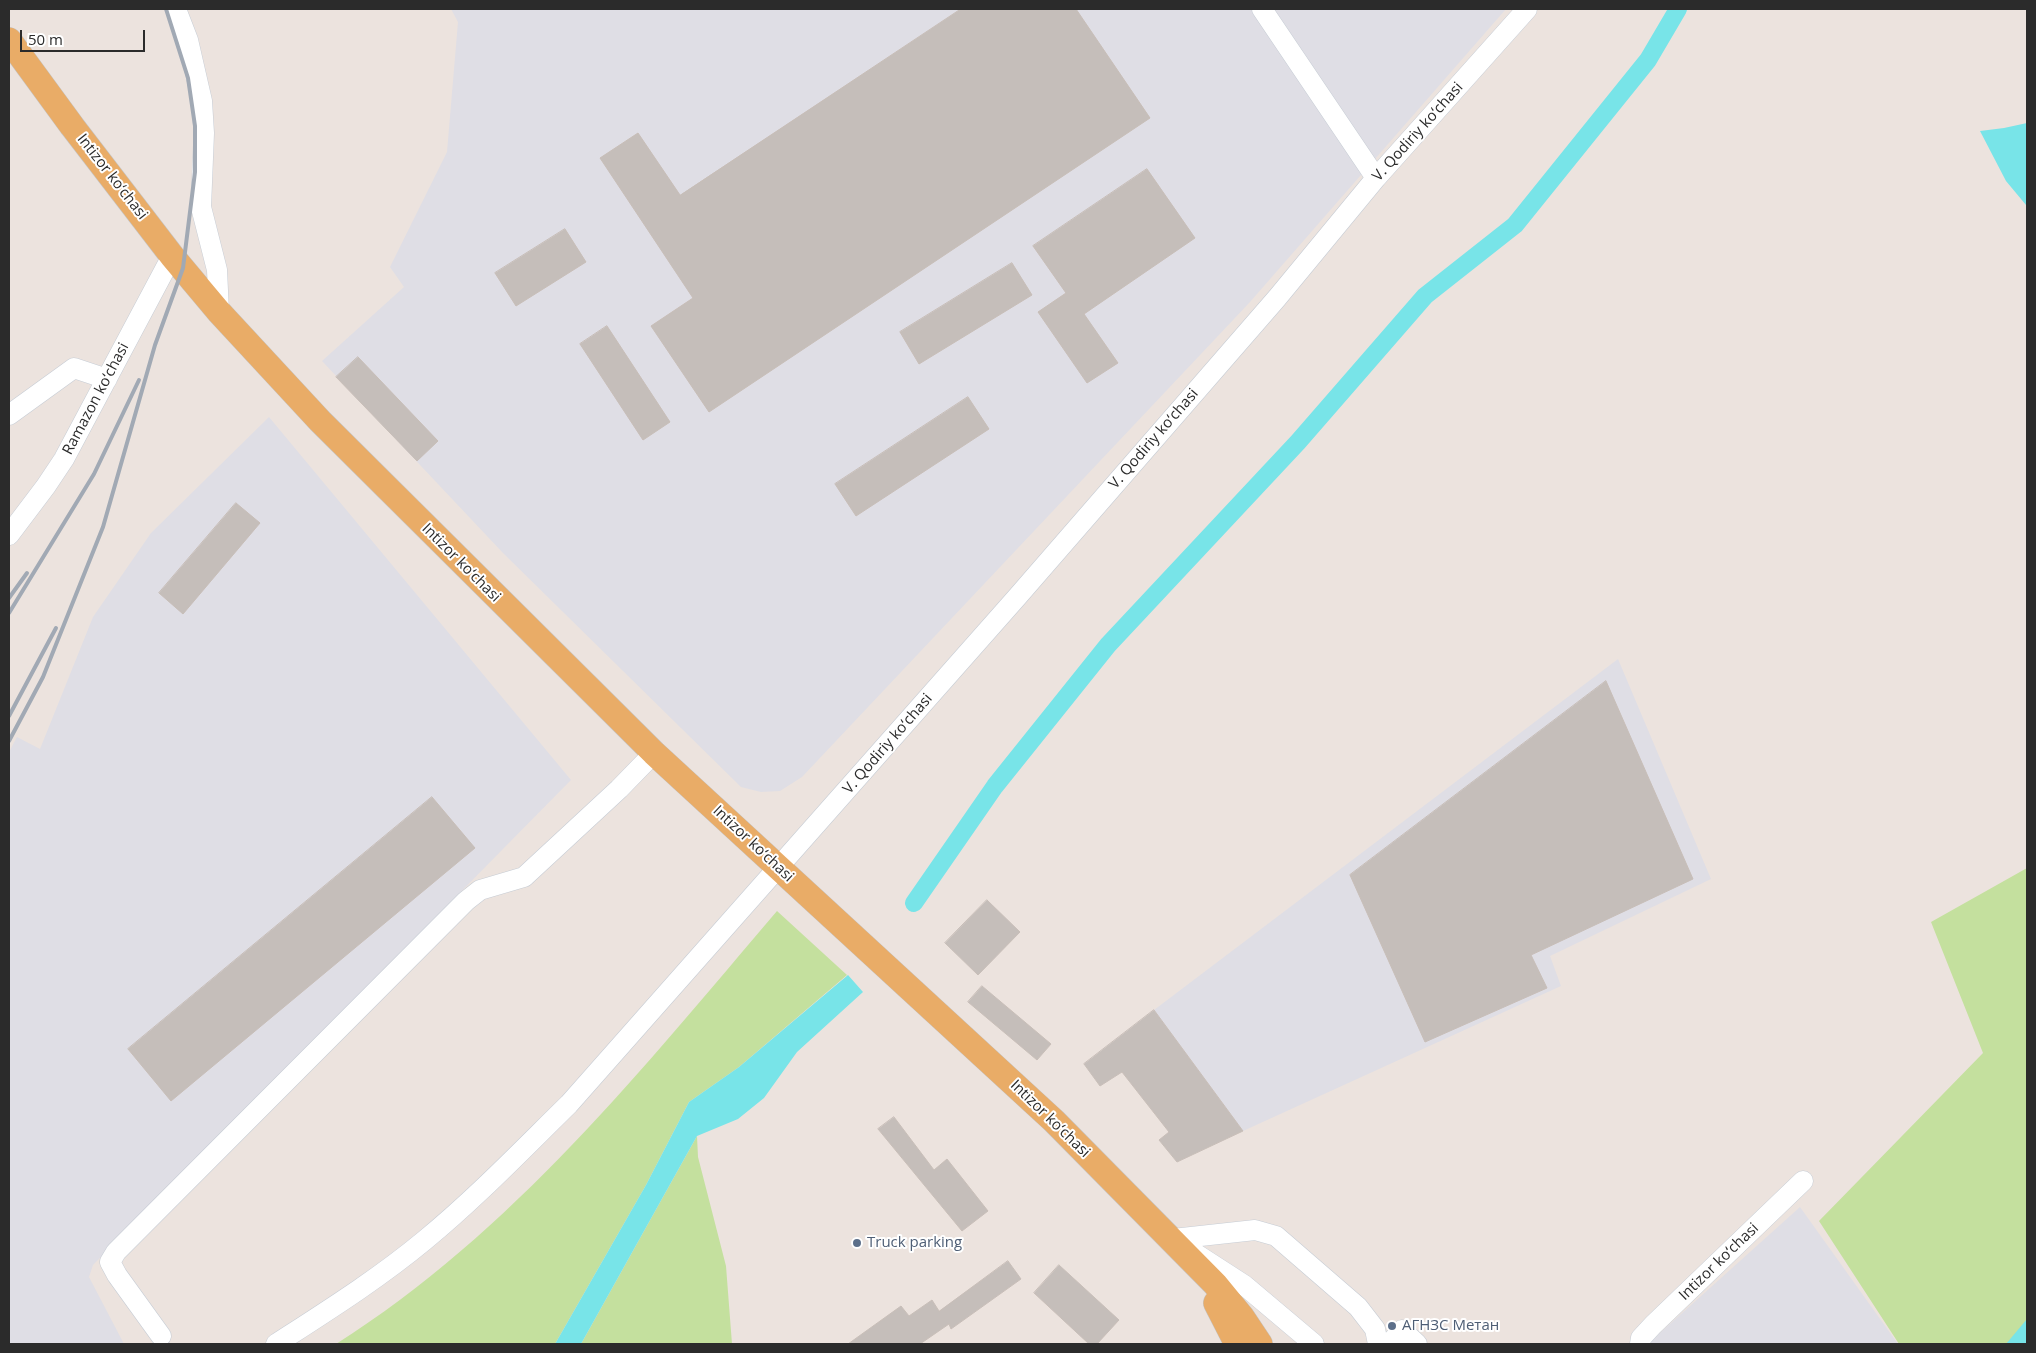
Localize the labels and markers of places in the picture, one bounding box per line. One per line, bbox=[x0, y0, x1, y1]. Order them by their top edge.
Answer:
place label: Truck parking bbox=[867, 1234, 962, 1252]
marker: Truck parking bbox=[851, 1237, 863, 1249]
place label: АГНЗС Метан bbox=[1402, 1317, 1499, 1335]
marker: АГНЗС Метан bbox=[1386, 1320, 1398, 1332]

